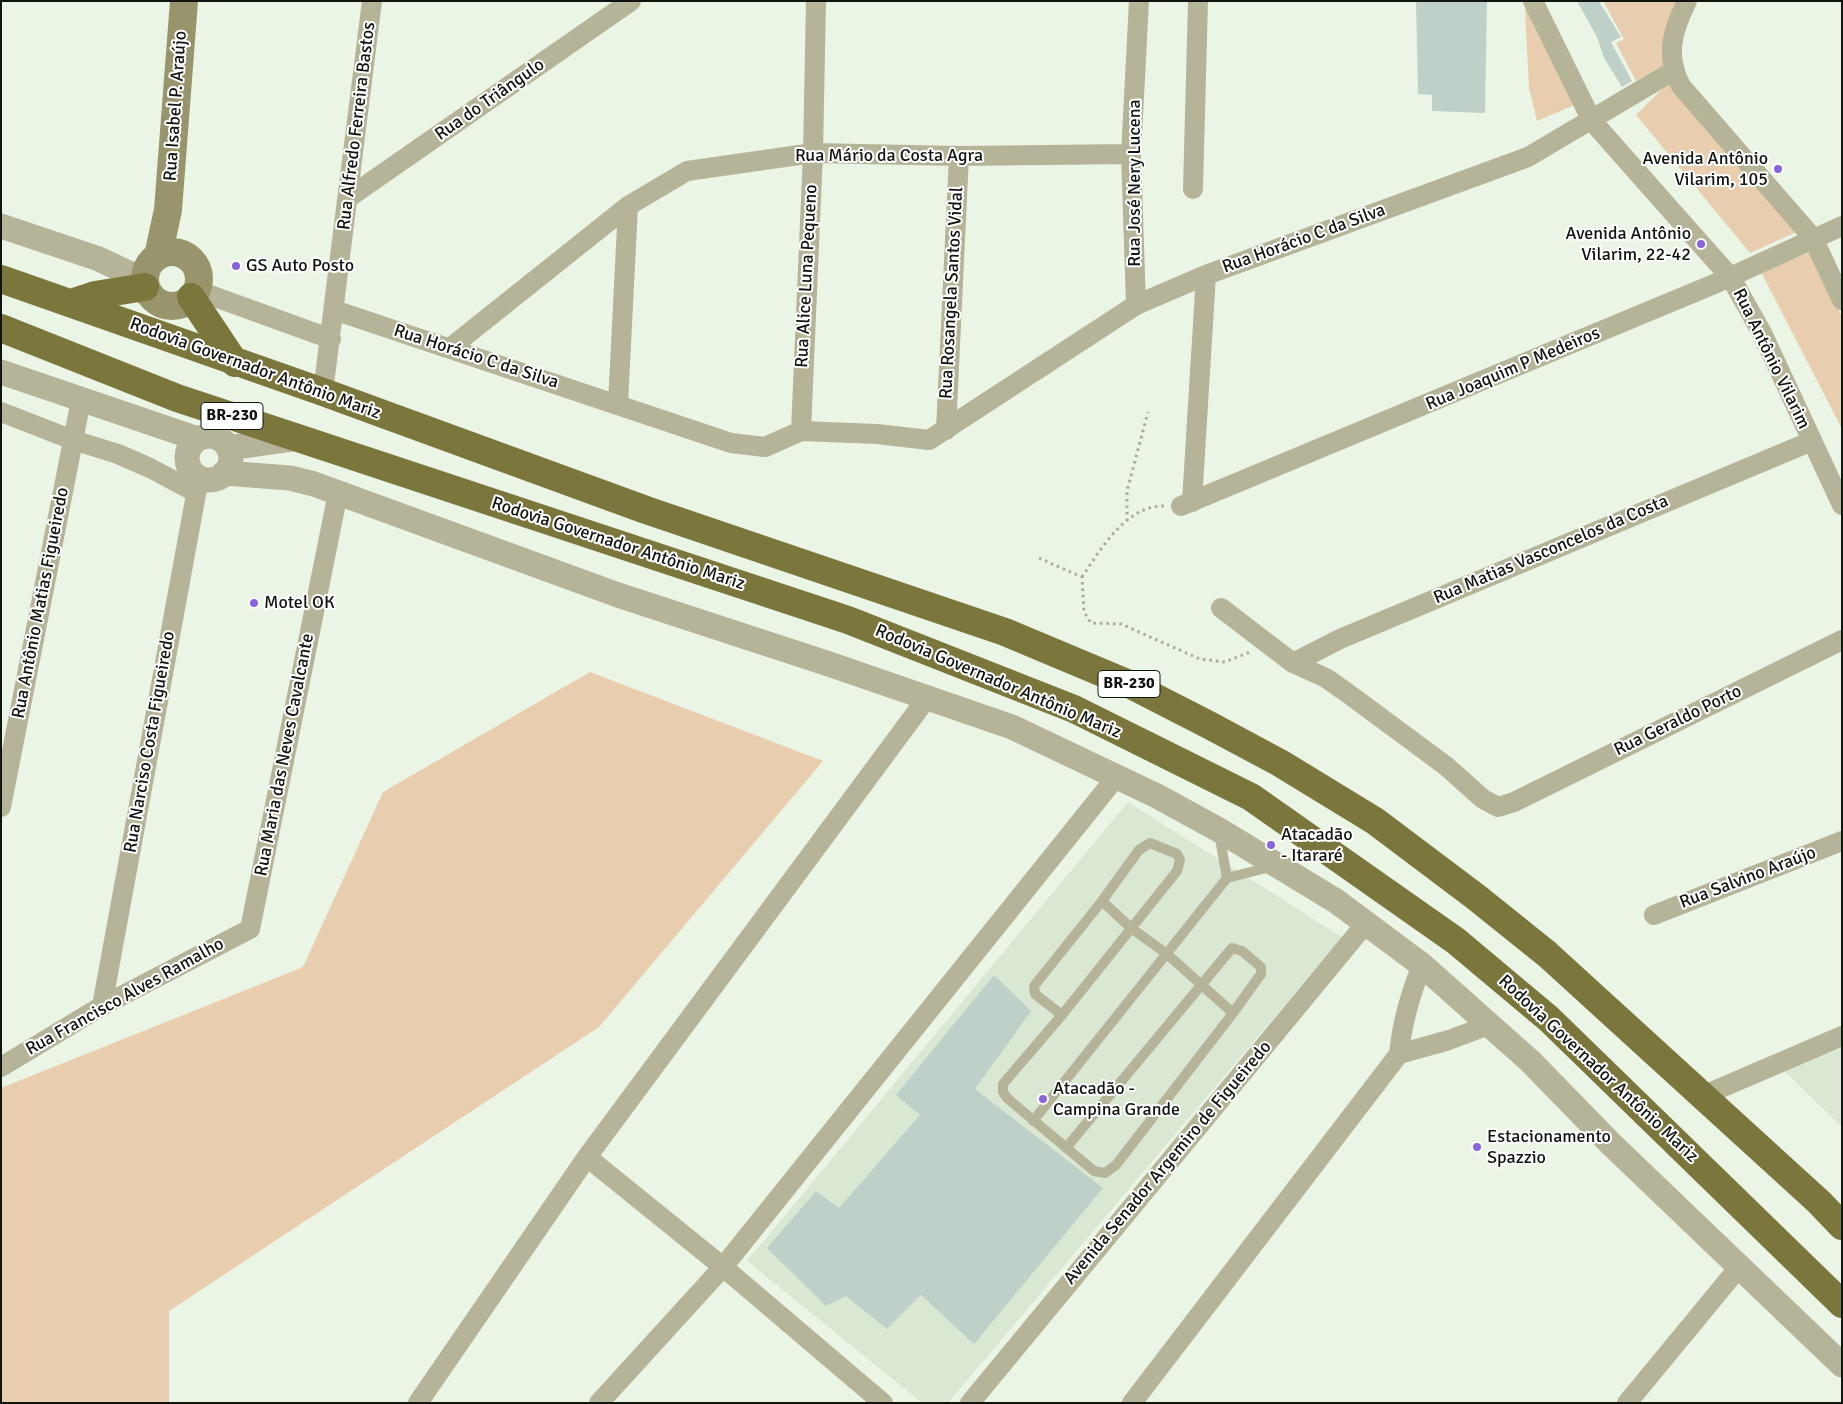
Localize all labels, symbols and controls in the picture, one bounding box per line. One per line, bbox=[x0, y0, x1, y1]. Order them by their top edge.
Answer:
street label: Rua Alfredo Ferreira Bastos bbox=[334, 21, 380, 231]
street label: Rua Isabel P. Araújo bbox=[160, 30, 192, 182]
street label: Rua do Triângulo bbox=[431, 54, 549, 146]
street label: Rua José Nery Lucena bbox=[1124, 99, 1146, 267]
street label: Rua Mário da Costa Agra bbox=[795, 145, 983, 167]
place label: Avenida Antônio Vilarim, 105 bbox=[1643, 148, 1768, 190]
marker: Avenida Antônio Vilarim, 105 bbox=[1772, 163, 1784, 175]
street label: Rua Alice Luna Pequeno bbox=[791, 184, 823, 368]
street label: Rua Rosangela Santos Vidal bbox=[936, 186, 968, 400]
street label: Rua Horácio C da Silva bbox=[1219, 199, 1389, 279]
place label: Avenida Antônio Vilarim, 22-42 bbox=[1566, 223, 1691, 266]
marker: Avenida Antônio Vilarim, 22-42 bbox=[1695, 238, 1707, 250]
place label: GS Auto Posto bbox=[246, 255, 354, 277]
marker: GS Auto Posto bbox=[230, 260, 242, 272]
street label: Rua Antônio Vilarim bbox=[1728, 285, 1814, 433]
street label: Rodovia Governador Antônio Mariz bbox=[127, 314, 383, 424]
street label: Rua Horácio C da Silva bbox=[391, 320, 561, 394]
street label: Rua Joaquim P Medeiros bbox=[1423, 323, 1603, 415]
road number: BR-230 bbox=[201, 402, 263, 430]
street label: Rua Antônio Matias Figueiredo bbox=[8, 486, 74, 720]
street label: Rua Matias Vasconcelos da Costa bbox=[1430, 491, 1672, 609]
street label: Rodovia Governador Antônio Mariz bbox=[489, 493, 747, 595]
place label: Motel OK bbox=[264, 592, 335, 614]
marker: Motel OK bbox=[248, 597, 260, 609]
street label: Rodovia Governador Antônio Mariz bbox=[872, 620, 1124, 744]
street label: Rua Narciso Costa Figueiredo bbox=[120, 629, 180, 855]
street label: Rua Maria das Neves Cavalcante bbox=[251, 632, 319, 878]
road number: BR-230 bbox=[1098, 671, 1160, 698]
street label: Rua Geraldo Porto bbox=[1611, 681, 1745, 761]
place label: Atacadão - Itararé bbox=[1281, 824, 1353, 866]
marker: Atacadão - Itararé bbox=[1265, 839, 1277, 851]
street label: Rua Salvino Araújo bbox=[1677, 842, 1819, 914]
street label: Rua Francisco Alves Ramalho bbox=[22, 933, 228, 1061]
street label: Rodovia Governador Antônio Mariz bbox=[1494, 971, 1702, 1167]
street label: Avenida Senador Argemiro de Figueiredo bbox=[1060, 1037, 1276, 1289]
place label: Atacadão - Campina Grande bbox=[1053, 1078, 1180, 1120]
marker: Atacadão - Campina Grande bbox=[1037, 1093, 1049, 1105]
place label: Estacionamento Spazzio bbox=[1487, 1126, 1611, 1168]
marker: Estacionamento Spazzio bbox=[1471, 1141, 1483, 1153]

